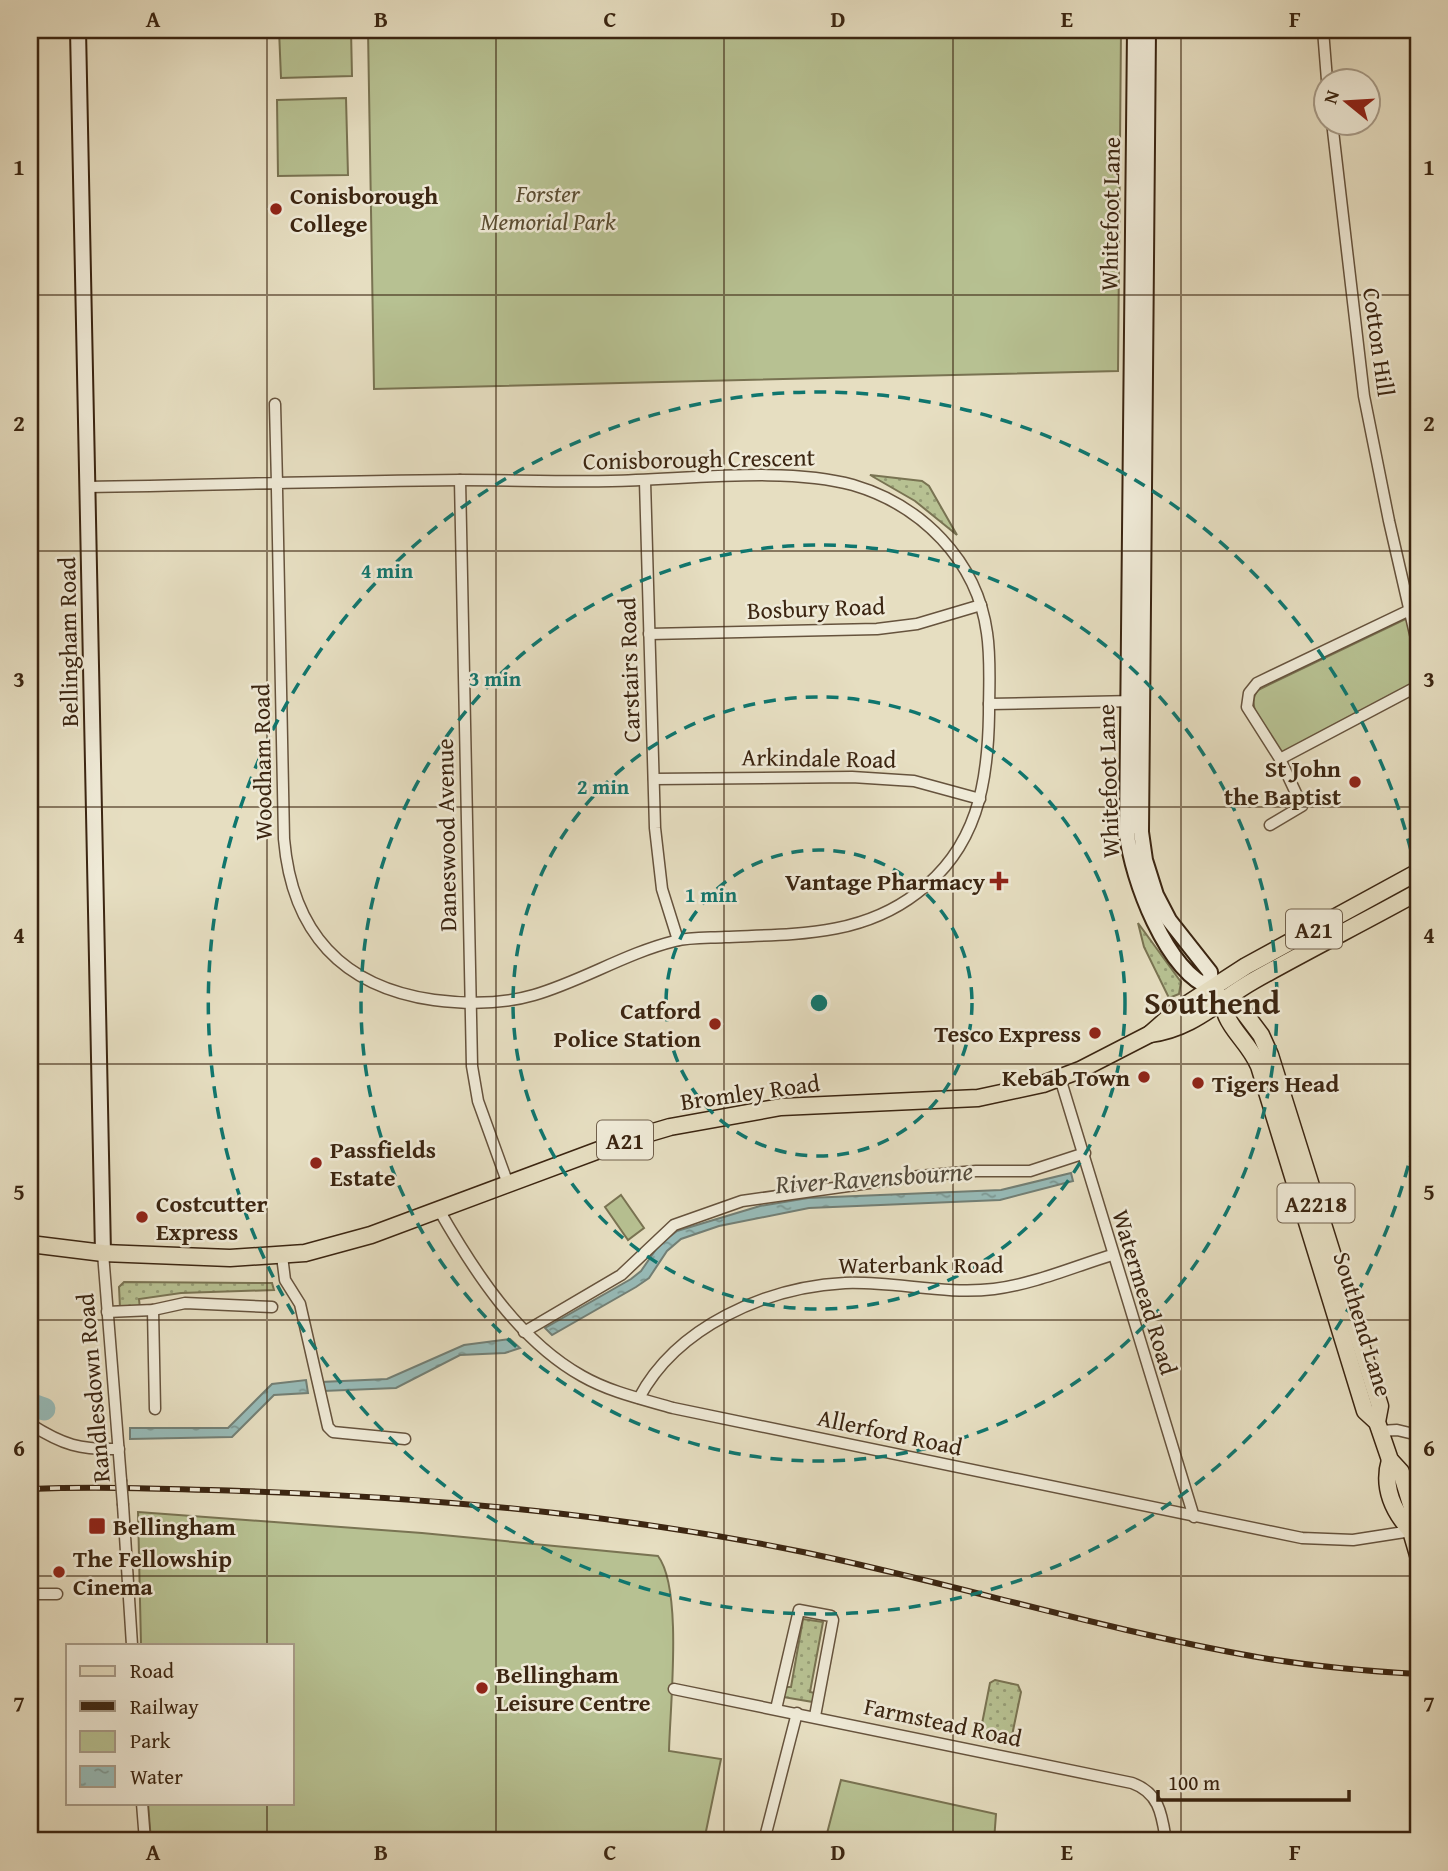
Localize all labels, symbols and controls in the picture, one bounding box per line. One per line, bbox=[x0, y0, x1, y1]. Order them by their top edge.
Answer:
text: A bbox=[146, 2, 161, 35]
text: B bbox=[374, 2, 388, 35]
text: C bbox=[603, 2, 617, 35]
text: D bbox=[831, 2, 846, 35]
text: E bbox=[1061, 2, 1073, 35]
text: F bbox=[1289, 2, 1301, 35]
north arrow bbox=[1312, 66, 1382, 136]
text: N bbox=[1316, 86, 1346, 107]
street label: Whitefoot Lane bbox=[1091, 137, 1129, 291]
text: 1 bbox=[13, 150, 25, 183]
text: 1 bbox=[1423, 150, 1435, 183]
park label: Forster Memorial Park bbox=[480, 176, 616, 239]
place label: Conisborough College bbox=[290, 178, 438, 241]
marker: Conisborough College bbox=[268, 201, 284, 217]
street label: Cotton Hill bbox=[1354, 285, 1404, 399]
text: 2 bbox=[13, 406, 25, 439]
text: 2 bbox=[1423, 406, 1435, 439]
street label: Conisborough Crescent bbox=[583, 439, 816, 479]
text: 4 min bbox=[361, 555, 414, 586]
street label: Bellingham Road bbox=[49, 556, 87, 728]
street label: Bosbury Road bbox=[746, 588, 886, 628]
street label: Carstairs Road bbox=[609, 597, 649, 743]
text: 3 bbox=[13, 662, 25, 695]
text: 3 bbox=[1423, 662, 1435, 695]
text: 3 min bbox=[469, 663, 522, 694]
street label: Woodham Road bbox=[243, 683, 281, 841]
street label: Whitefoot Lane bbox=[1088, 703, 1128, 859]
street label: Daneswood Avenue bbox=[427, 738, 465, 932]
street label: Arkindale Road bbox=[741, 739, 897, 777]
place label: St John the Baptist bbox=[1224, 751, 1341, 814]
text: 2 min bbox=[577, 771, 630, 802]
marker: St John the Baptist bbox=[1347, 774, 1363, 790]
place label: Vantage Pharmacy bbox=[785, 864, 986, 899]
marker: Vantage Pharmacy bbox=[991, 873, 1007, 889]
text: 1 min bbox=[685, 879, 738, 910]
road number: A21 bbox=[1286, 910, 1342, 948]
text: 4 bbox=[13, 918, 25, 951]
text: 4 bbox=[1423, 918, 1435, 951]
district label: Southend bbox=[1144, 979, 1281, 1026]
centre of rings bbox=[807, 991, 831, 1015]
place label: Catford Police Station bbox=[554, 993, 701, 1056]
marker: Catford Police Station bbox=[707, 1016, 723, 1032]
place label: Tesco Express bbox=[934, 1016, 1081, 1051]
marker: Tesco Express bbox=[1087, 1025, 1103, 1041]
place label: Kebab Town bbox=[1002, 1060, 1130, 1095]
street label: Bromley Road bbox=[678, 1065, 822, 1119]
place label: Tigers Head bbox=[1212, 1066, 1339, 1101]
marker: Kebab Town bbox=[1136, 1069, 1152, 1085]
marker: Tigers Head bbox=[1190, 1075, 1206, 1091]
road number: A21 bbox=[597, 1120, 653, 1160]
place label: Passfields Estate bbox=[330, 1132, 436, 1195]
water label: River Ravensbourne bbox=[773, 1151, 974, 1203]
marker: Passfields Estate bbox=[308, 1155, 324, 1171]
text: 5 bbox=[13, 1175, 25, 1208]
text: 5 bbox=[1423, 1175, 1435, 1208]
road number: A2218 bbox=[1278, 1184, 1354, 1222]
place label: Costcutter Express bbox=[156, 1186, 268, 1249]
street label: Watermead Road bbox=[1103, 1205, 1187, 1379]
marker: Costcutter Express bbox=[134, 1209, 150, 1225]
street label: Waterbank Road bbox=[838, 1247, 1004, 1282]
street label: Southend Lane bbox=[1324, 1247, 1402, 1401]
street label: Randlesdown Road bbox=[67, 1292, 119, 1484]
street label: Allerford Road bbox=[814, 1400, 966, 1464]
text: 6 bbox=[13, 1431, 25, 1464]
text: 6 bbox=[1423, 1431, 1435, 1464]
place label: Bellingham bbox=[113, 1509, 236, 1544]
marker: Bellingham bbox=[87, 1516, 107, 1536]
place label: The Fellowship Cinema bbox=[73, 1541, 232, 1604]
marker: The Fellowship Cinema bbox=[51, 1564, 67, 1580]
legend bbox=[66, 1644, 294, 1804]
text: Road bbox=[130, 1655, 175, 1686]
place label: Bellingham Leisure Centre bbox=[496, 1657, 651, 1720]
marker: Bellingham Leisure Centre bbox=[474, 1680, 490, 1696]
text: 7 bbox=[13, 1687, 25, 1720]
text: 7 bbox=[1423, 1687, 1435, 1720]
street label: Farmstead Road bbox=[861, 1688, 1025, 1756]
text: Railway bbox=[130, 1691, 199, 1722]
text: Park bbox=[130, 1725, 171, 1756]
scale bar bbox=[1158, 1759, 1348, 1803]
text: Water bbox=[130, 1761, 183, 1792]
text: 100 m bbox=[1168, 1767, 1220, 1798]
text: A bbox=[146, 1835, 161, 1868]
text: B bbox=[374, 1835, 388, 1868]
text: C bbox=[603, 1835, 617, 1868]
text: D bbox=[831, 1835, 846, 1868]
text: E bbox=[1061, 1835, 1073, 1868]
text: F bbox=[1289, 1835, 1301, 1868]

